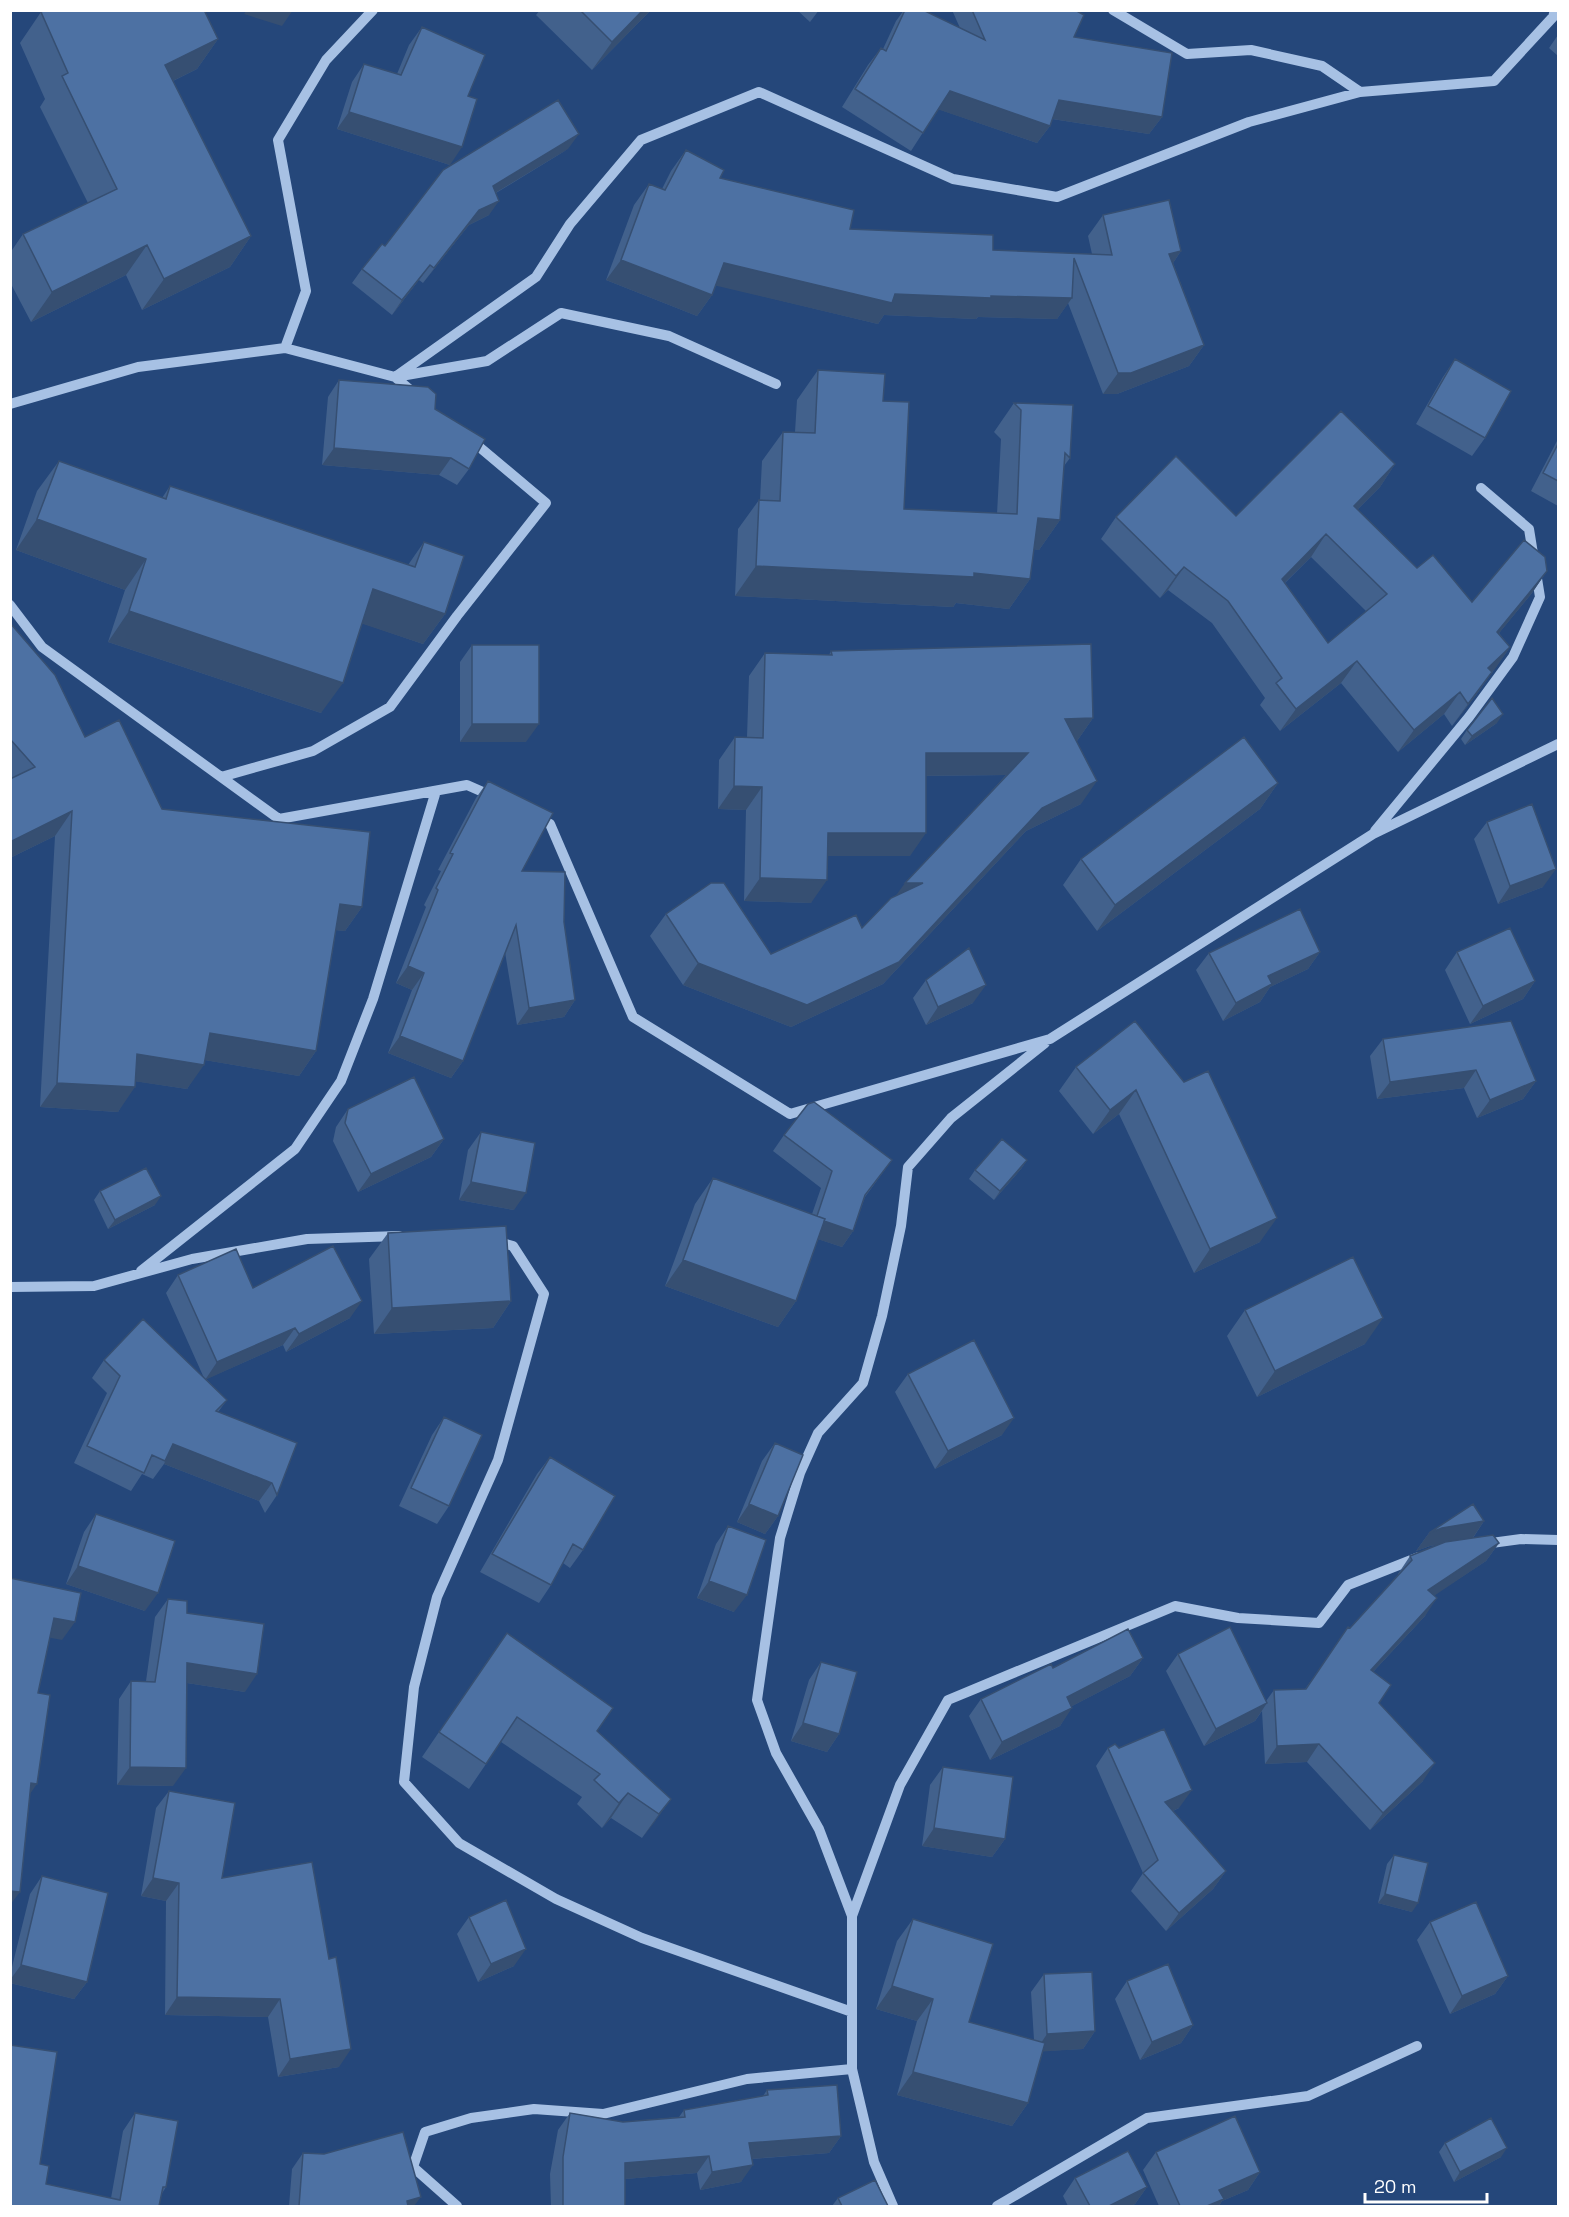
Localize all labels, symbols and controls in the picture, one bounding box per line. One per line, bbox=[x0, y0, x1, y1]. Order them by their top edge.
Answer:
scale bar bbox=[1365, 2166, 1486, 2204]
text: 20 m bbox=[1374, 2175, 1417, 2198]

